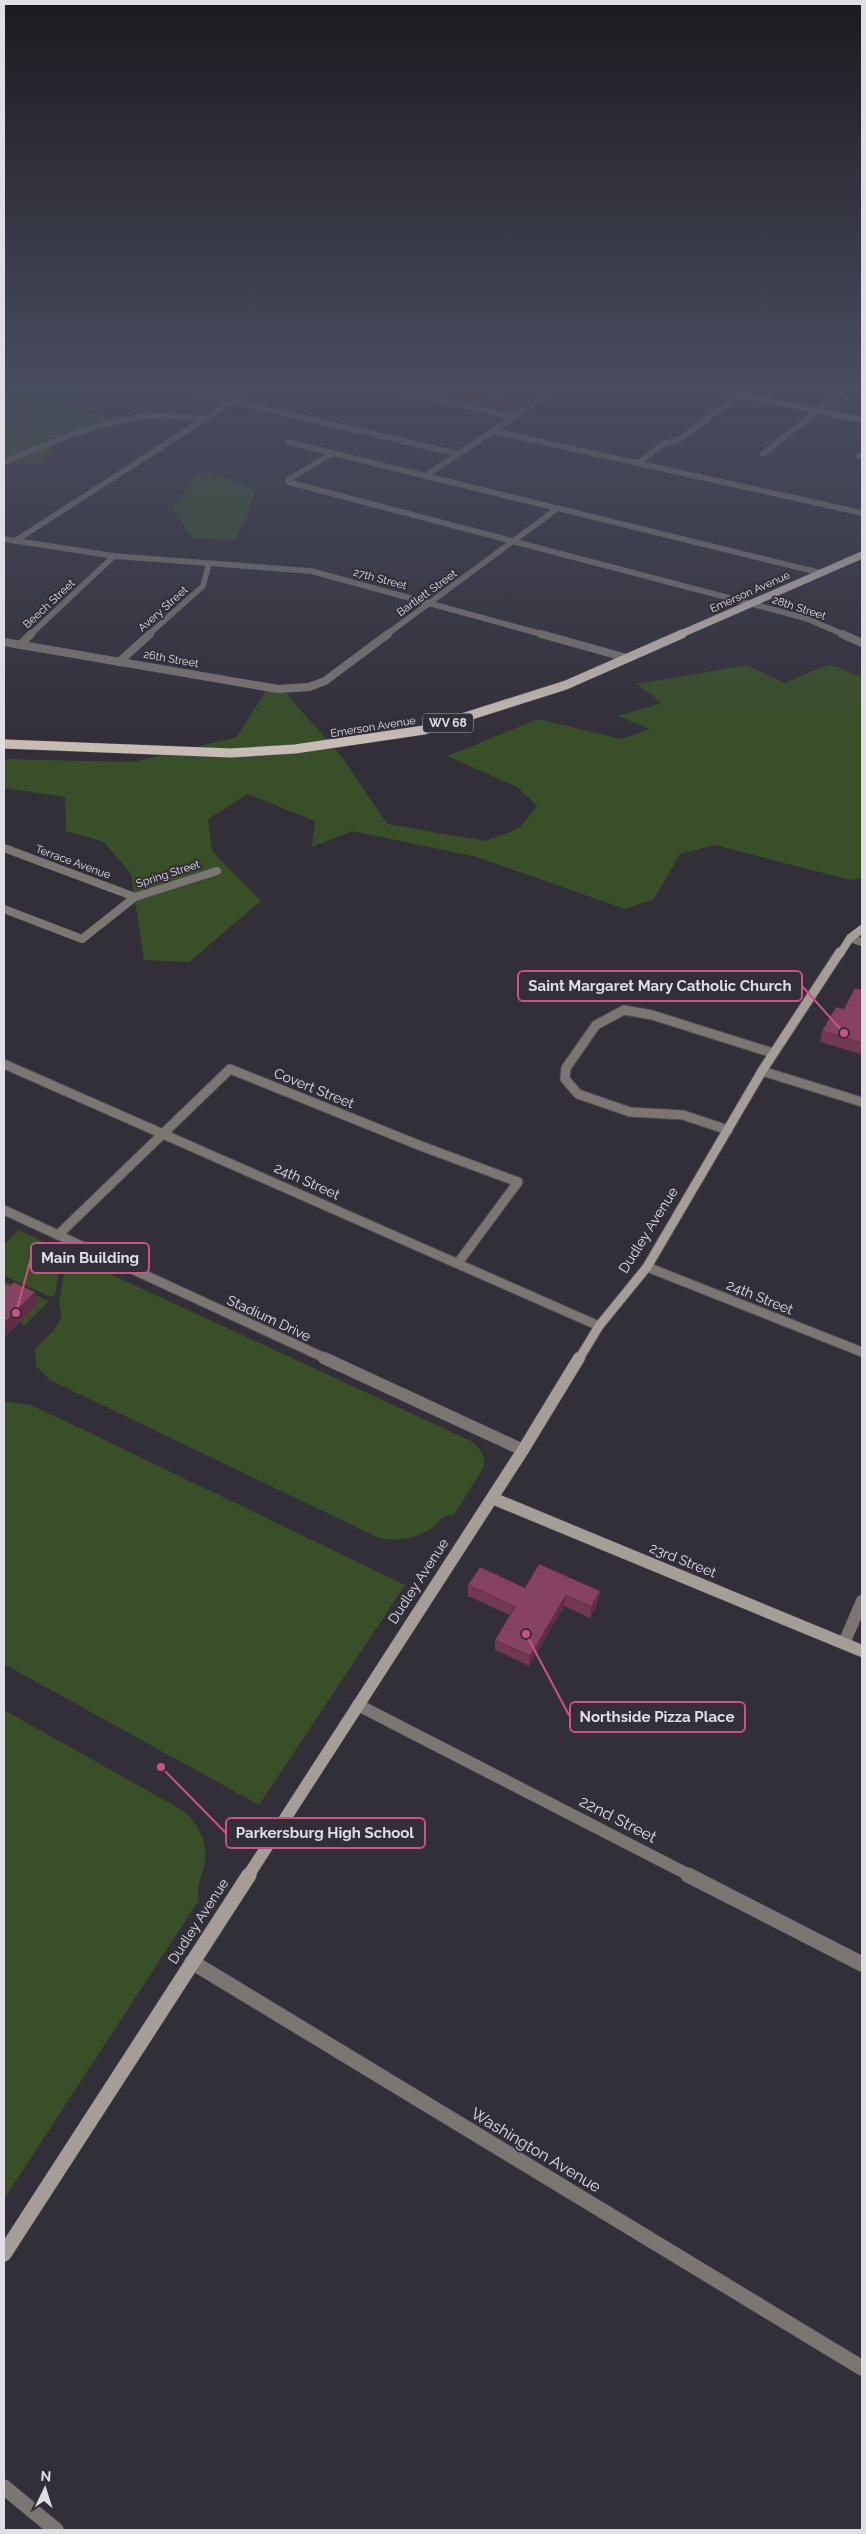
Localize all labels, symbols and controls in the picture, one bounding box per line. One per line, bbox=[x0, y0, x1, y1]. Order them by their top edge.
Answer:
street label: 27th Street bbox=[352, 566, 409, 592]
street label: Bartlett Street bbox=[394, 567, 460, 619]
street label: Emerson Avenue bbox=[708, 568, 793, 616]
street label: Beech Street bbox=[20, 577, 78, 631]
street label: Avery Street bbox=[136, 583, 191, 635]
street label: 28th Street bbox=[771, 593, 828, 623]
street label: 26th Street bbox=[142, 648, 200, 670]
street label: Emerson Avenue bbox=[329, 714, 417, 740]
road number: WV 68 bbox=[423, 714, 473, 732]
street label: Terrace Avenue bbox=[34, 842, 113, 882]
street label: Spring Street bbox=[134, 857, 202, 890]
callout: Saint Margaret Mary Catholic Church bbox=[518, 971, 802, 1001]
text: Saint Margaret Mary Catholic Church bbox=[528, 977, 792, 995]
street label: Covert Street bbox=[272, 1065, 357, 1111]
street label: 24th Street bbox=[272, 1159, 343, 1203]
street label: Dudley Avenue bbox=[615, 1184, 681, 1276]
callout: Main Building bbox=[31, 1243, 149, 1273]
text: Main Building bbox=[41, 1249, 139, 1267]
street label: 24th Street bbox=[724, 1276, 796, 1318]
street label: Stadium Drive bbox=[225, 1292, 313, 1344]
street label: Dudley Avenue bbox=[385, 1535, 451, 1627]
street label: 23rd Street bbox=[647, 1539, 719, 1581]
callout: Northside Pizza Place bbox=[570, 1702, 745, 1732]
text: Northside Pizza Place bbox=[580, 1708, 734, 1726]
street label: 22nd Street bbox=[576, 1791, 660, 1847]
callout: Parkersburg High School bbox=[226, 1818, 425, 1848]
text: Parkersburg High School bbox=[236, 1824, 414, 1842]
street label: Dudley Avenue bbox=[165, 1875, 231, 1967]
street label: Washington Avenue bbox=[468, 2104, 604, 2196]
north arrow bbox=[20, 2464, 70, 2514]
text: N bbox=[40, 2468, 52, 2484]

